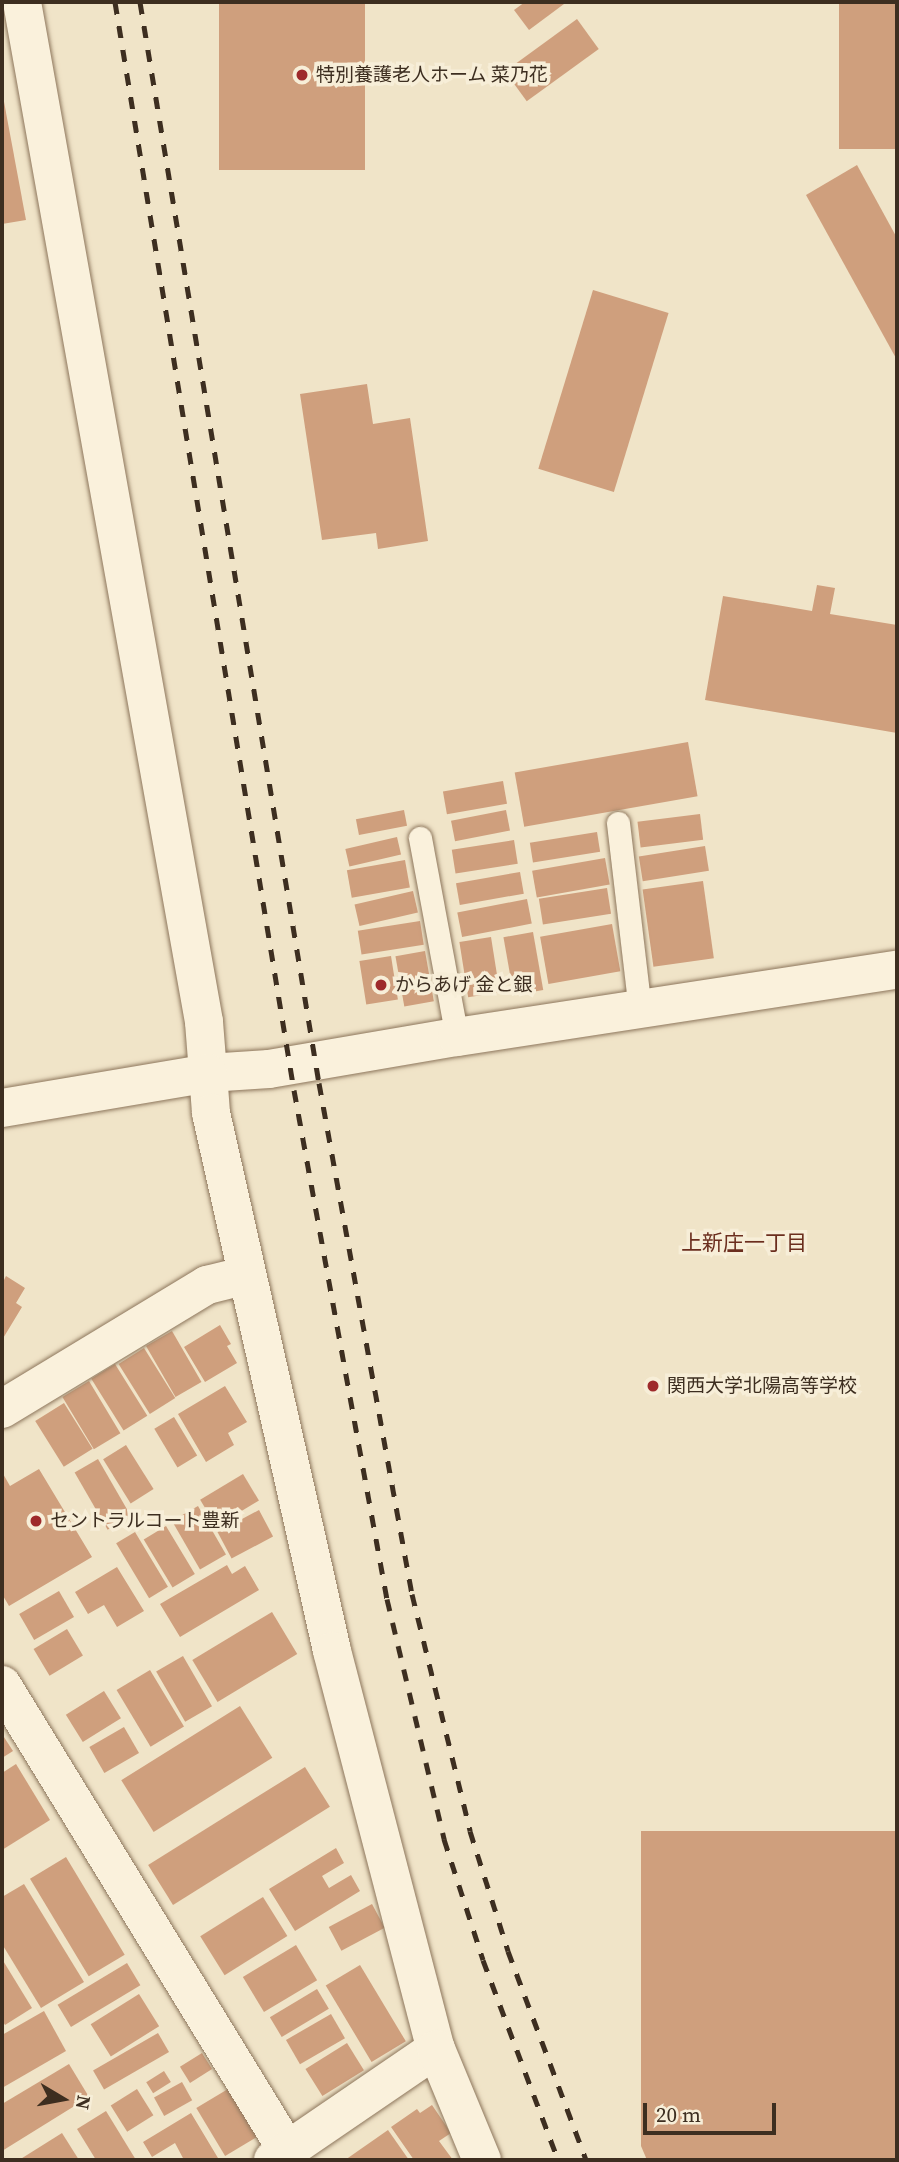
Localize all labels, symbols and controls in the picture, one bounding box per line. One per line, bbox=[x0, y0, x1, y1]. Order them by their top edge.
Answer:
place label: 特別養護老人ホーム 菜乃花 bbox=[316, 64, 548, 86]
marker: 特別養護老人ホーム 菜乃花 bbox=[294, 67, 310, 83]
place label: からあげ 金と銀 bbox=[395, 974, 532, 996]
marker: からあげ 金と銀 bbox=[373, 977, 389, 993]
district label: 上新庄一丁目 bbox=[681, 1230, 807, 1256]
place label: 関西大学北陽高等学校 bbox=[667, 1375, 857, 1397]
marker: 関西大学北陽高等学校 bbox=[645, 1378, 661, 1394]
place label: セントラルコート豊新 bbox=[50, 1510, 240, 1532]
marker: セントラルコート豊新 bbox=[28, 1513, 44, 1529]
north arrow bbox=[28, 2064, 98, 2134]
scale bar bbox=[647, 2088, 780, 2132]
text: N bbox=[70, 2094, 98, 2112]
text: 20 m bbox=[656, 2100, 701, 2129]

